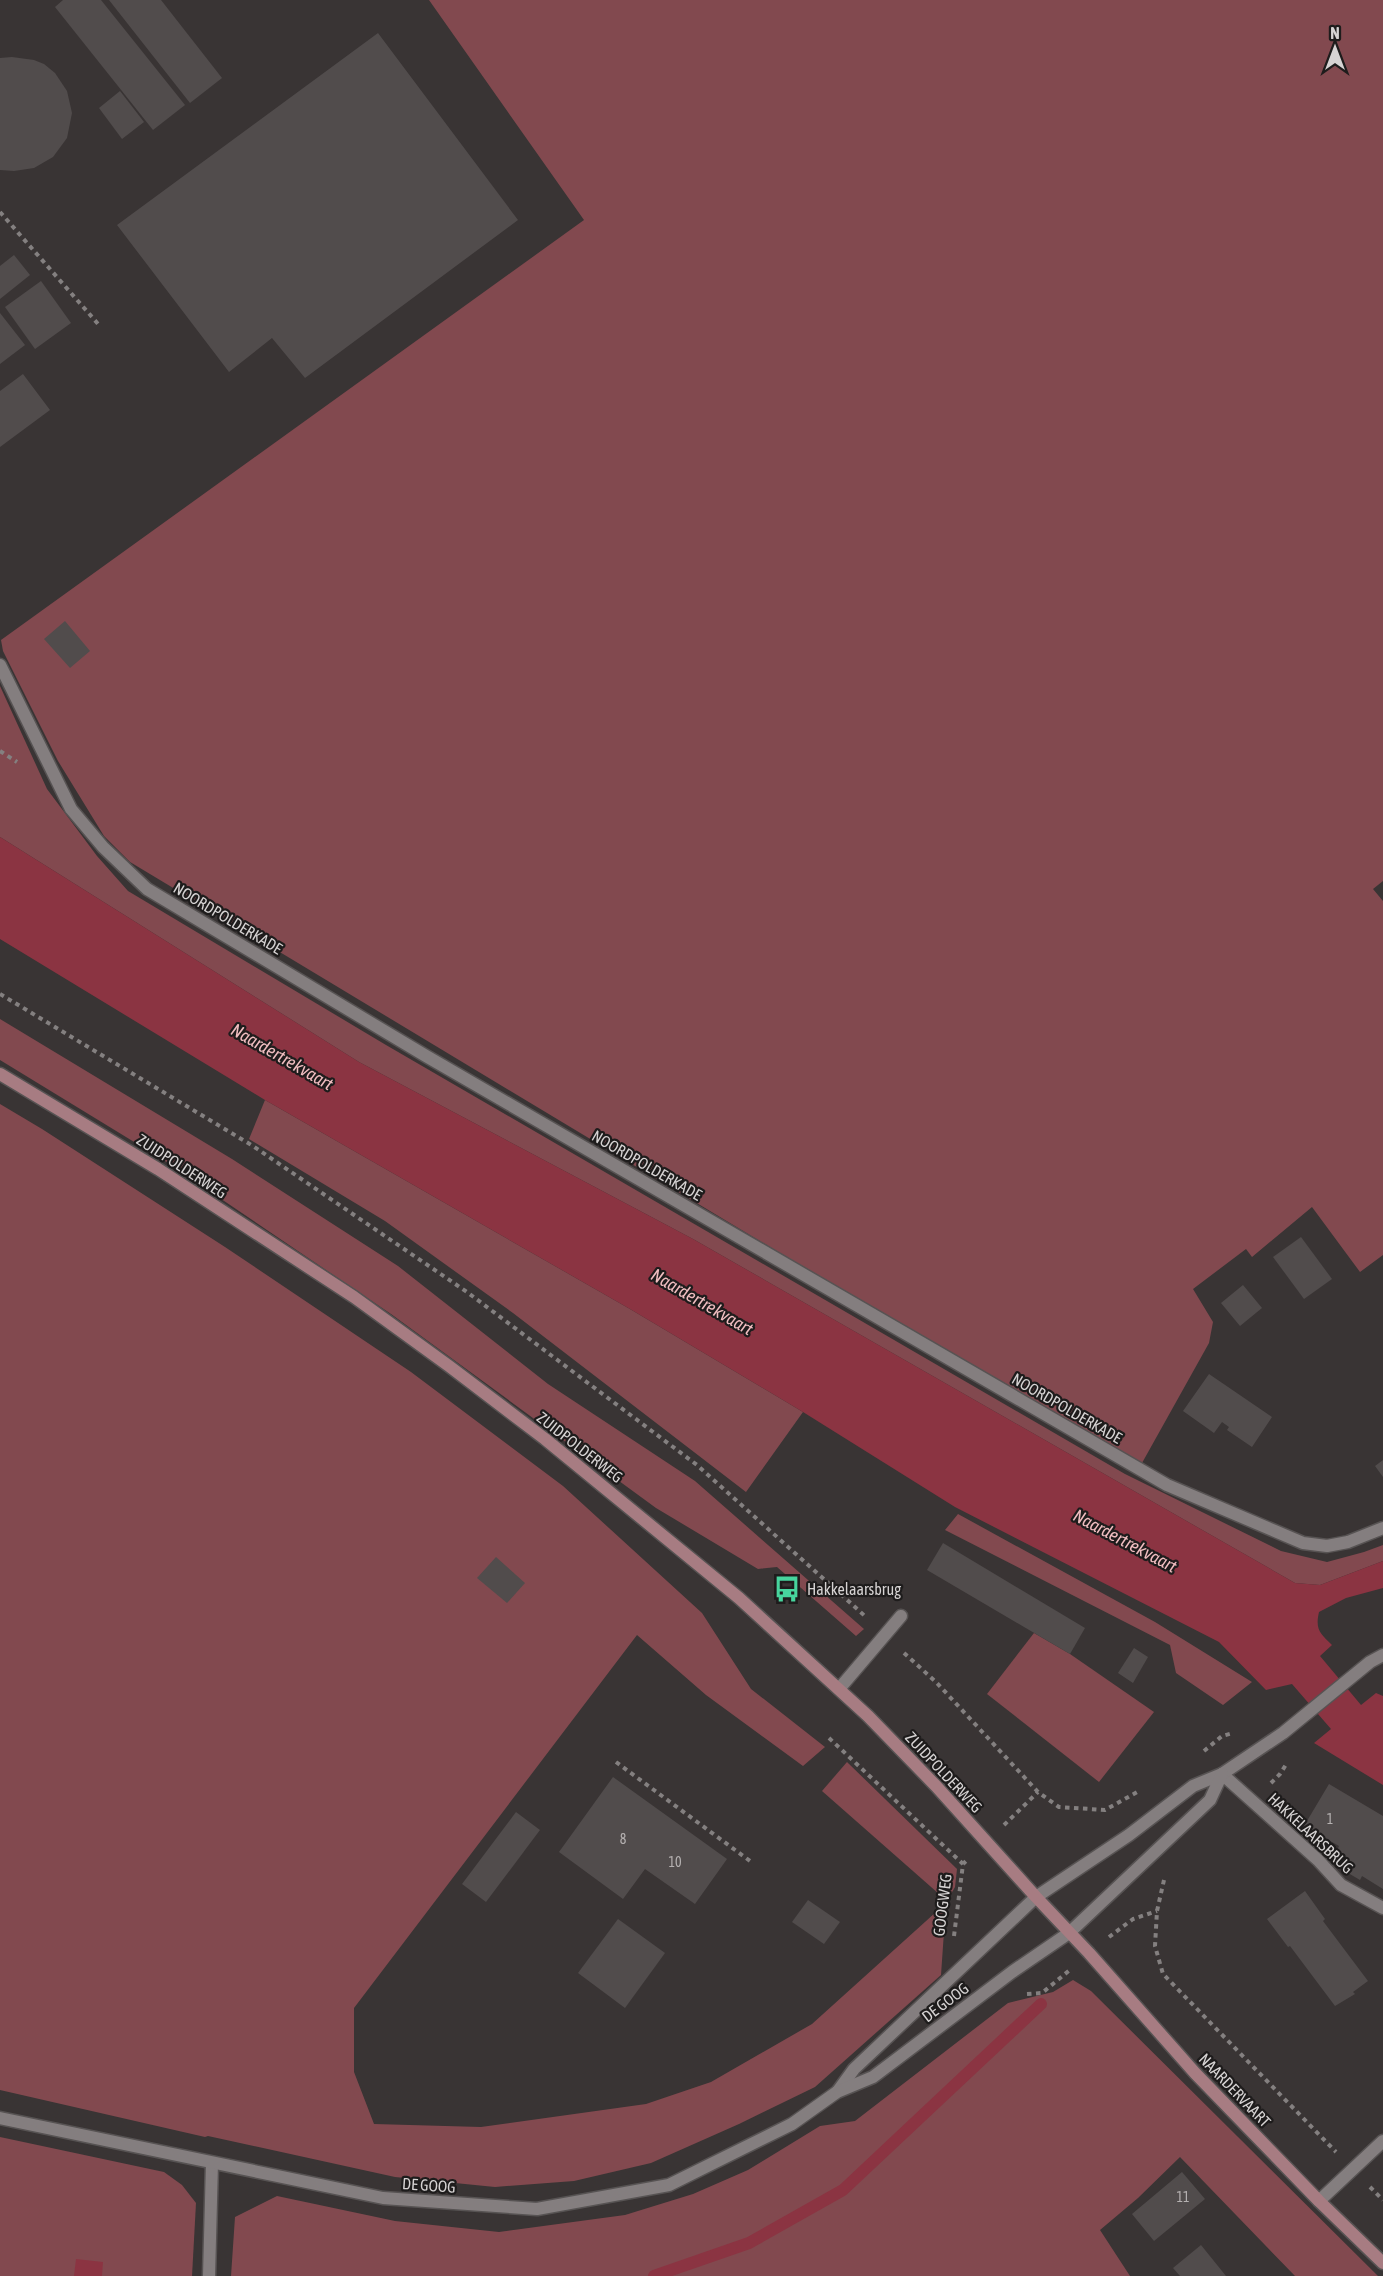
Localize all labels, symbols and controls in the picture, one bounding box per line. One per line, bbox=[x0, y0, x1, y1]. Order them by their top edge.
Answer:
north arrow bbox=[1305, 18, 1365, 78]
text: N bbox=[1330, 24, 1340, 42]
street label: NOORDPOLDERKADE bbox=[170, 878, 286, 958]
water label: Naardertrekvaart bbox=[228, 1019, 338, 1095]
street label: NOORDPOLDERKADE bbox=[589, 1126, 705, 1204]
street label: ZUIDPOLDERWEG bbox=[134, 1130, 230, 1202]
water label: Naardertrekvaart bbox=[648, 1264, 758, 1340]
street label: NOORDPOLDERKADE bbox=[1009, 1369, 1125, 1447]
street label: ZUIDPOLDERWEG bbox=[534, 1408, 626, 1486]
water label: Naardertrekvaart bbox=[1070, 1504, 1181, 1577]
bus stop icon: Hakkelaarsbrug bbox=[772, 1574, 802, 1604]
place label: Hakkelaarsbrug bbox=[807, 1580, 901, 1599]
street label: ZUIDPOLDERWEG bbox=[902, 1728, 986, 1816]
street label: HAKKELAARSBRUG bbox=[1265, 1789, 1357, 1877]
house number: 1 bbox=[1327, 1811, 1333, 1827]
house number: 8 bbox=[620, 1831, 627, 1847]
house number: 10 bbox=[668, 1854, 682, 1870]
street label: GOOGWEG bbox=[929, 1873, 955, 1937]
street label: DE GOOG bbox=[918, 1979, 972, 2025]
street label: NAARDERVAART bbox=[1196, 2050, 1274, 2130]
street label: DE GOOG bbox=[402, 2174, 456, 2196]
house number: 11 bbox=[1176, 2189, 1190, 2205]

